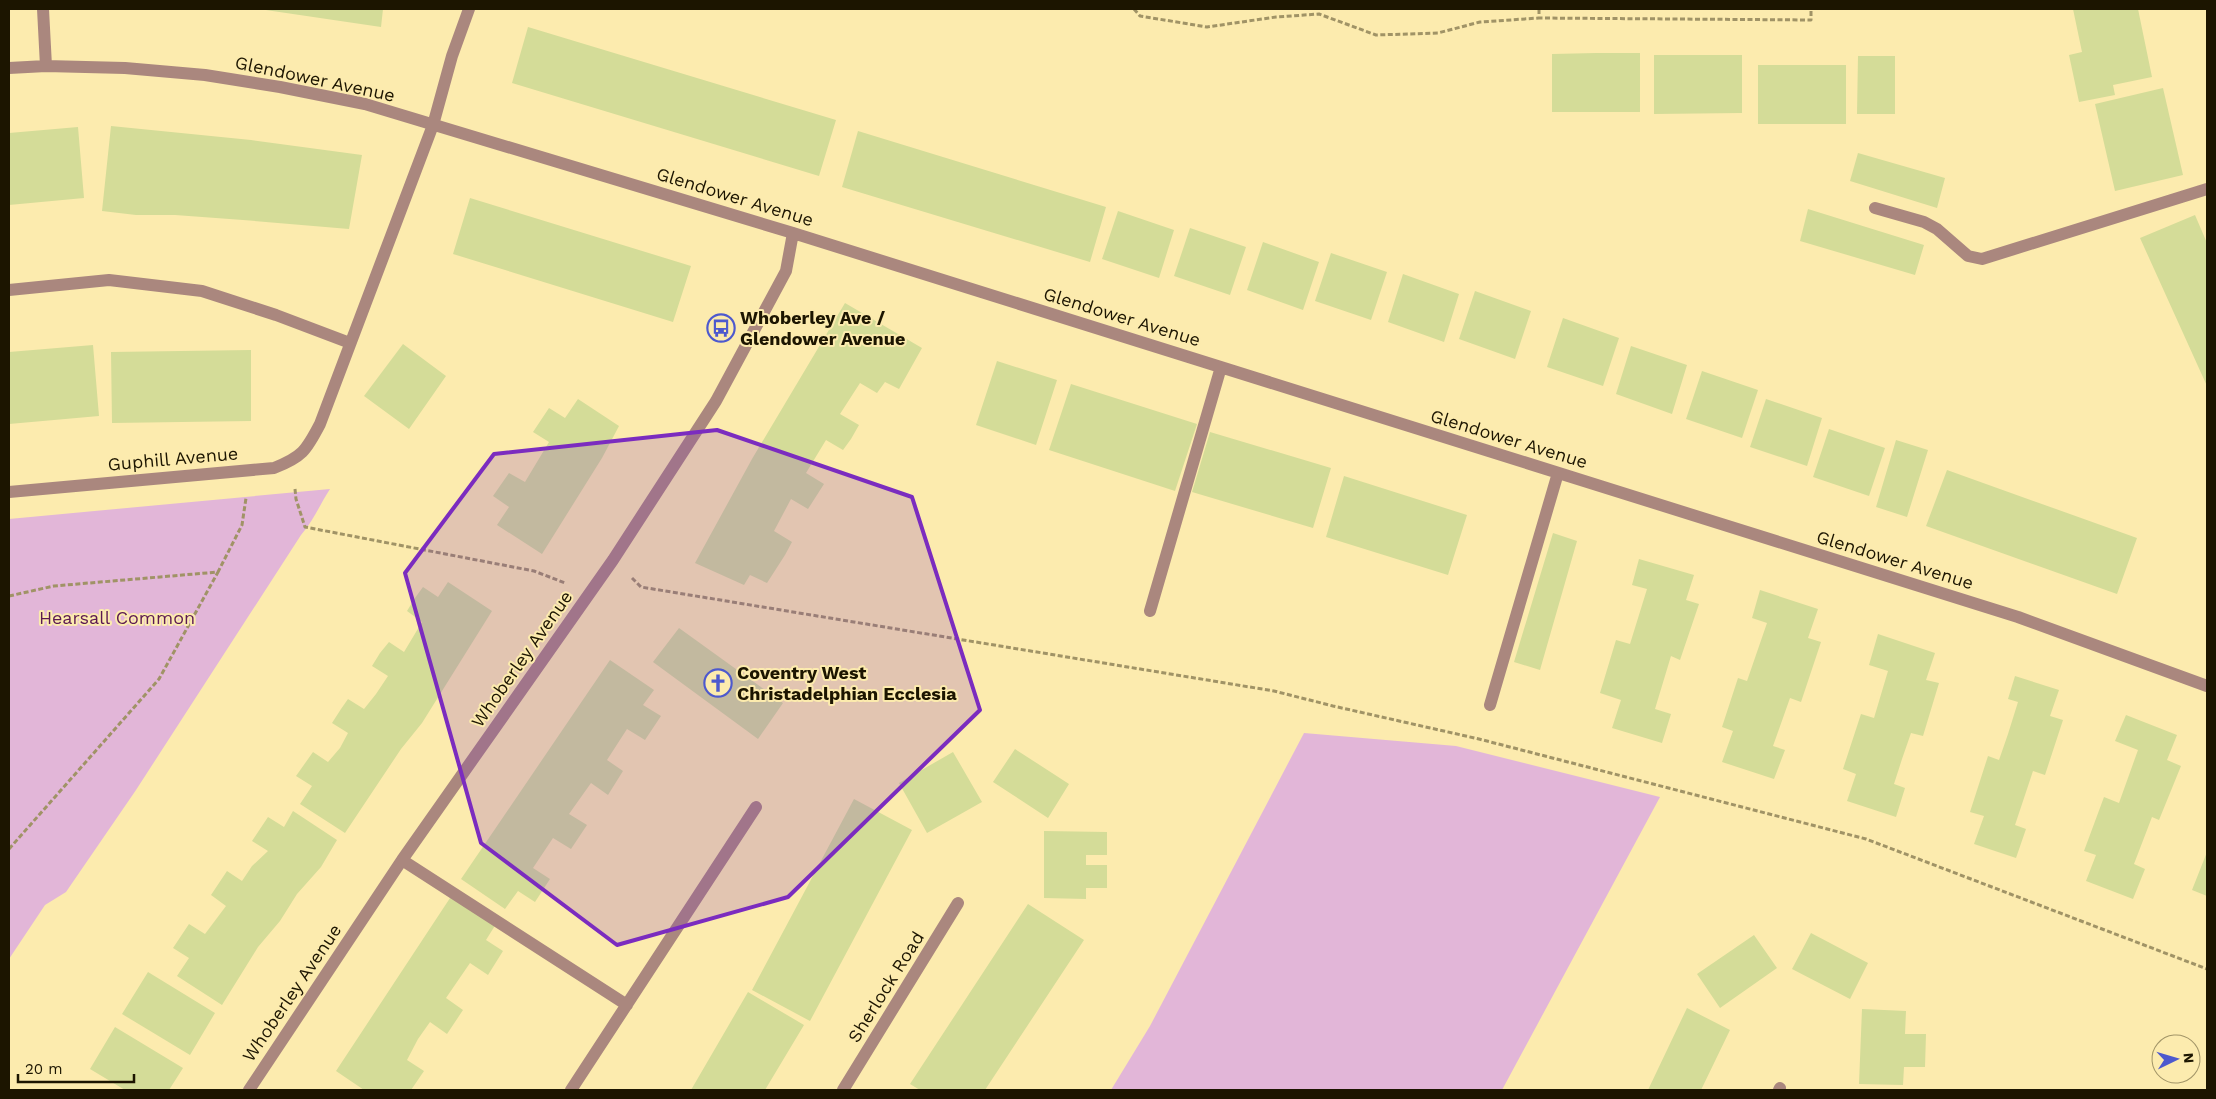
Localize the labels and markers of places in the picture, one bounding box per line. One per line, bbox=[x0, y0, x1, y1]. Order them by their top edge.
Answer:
place label: Whoberley Ave / Glendower Avenue bbox=[740, 307, 905, 349]
bus stop icon: Whoberley Ave / Glendower Avenue bbox=[706, 313, 736, 343]
place label: Coventry West Christadelphian Ecclesia bbox=[737, 662, 957, 704]
church icon: Coventry West Christadelphian Ecclesia bbox=[703, 668, 733, 698]

